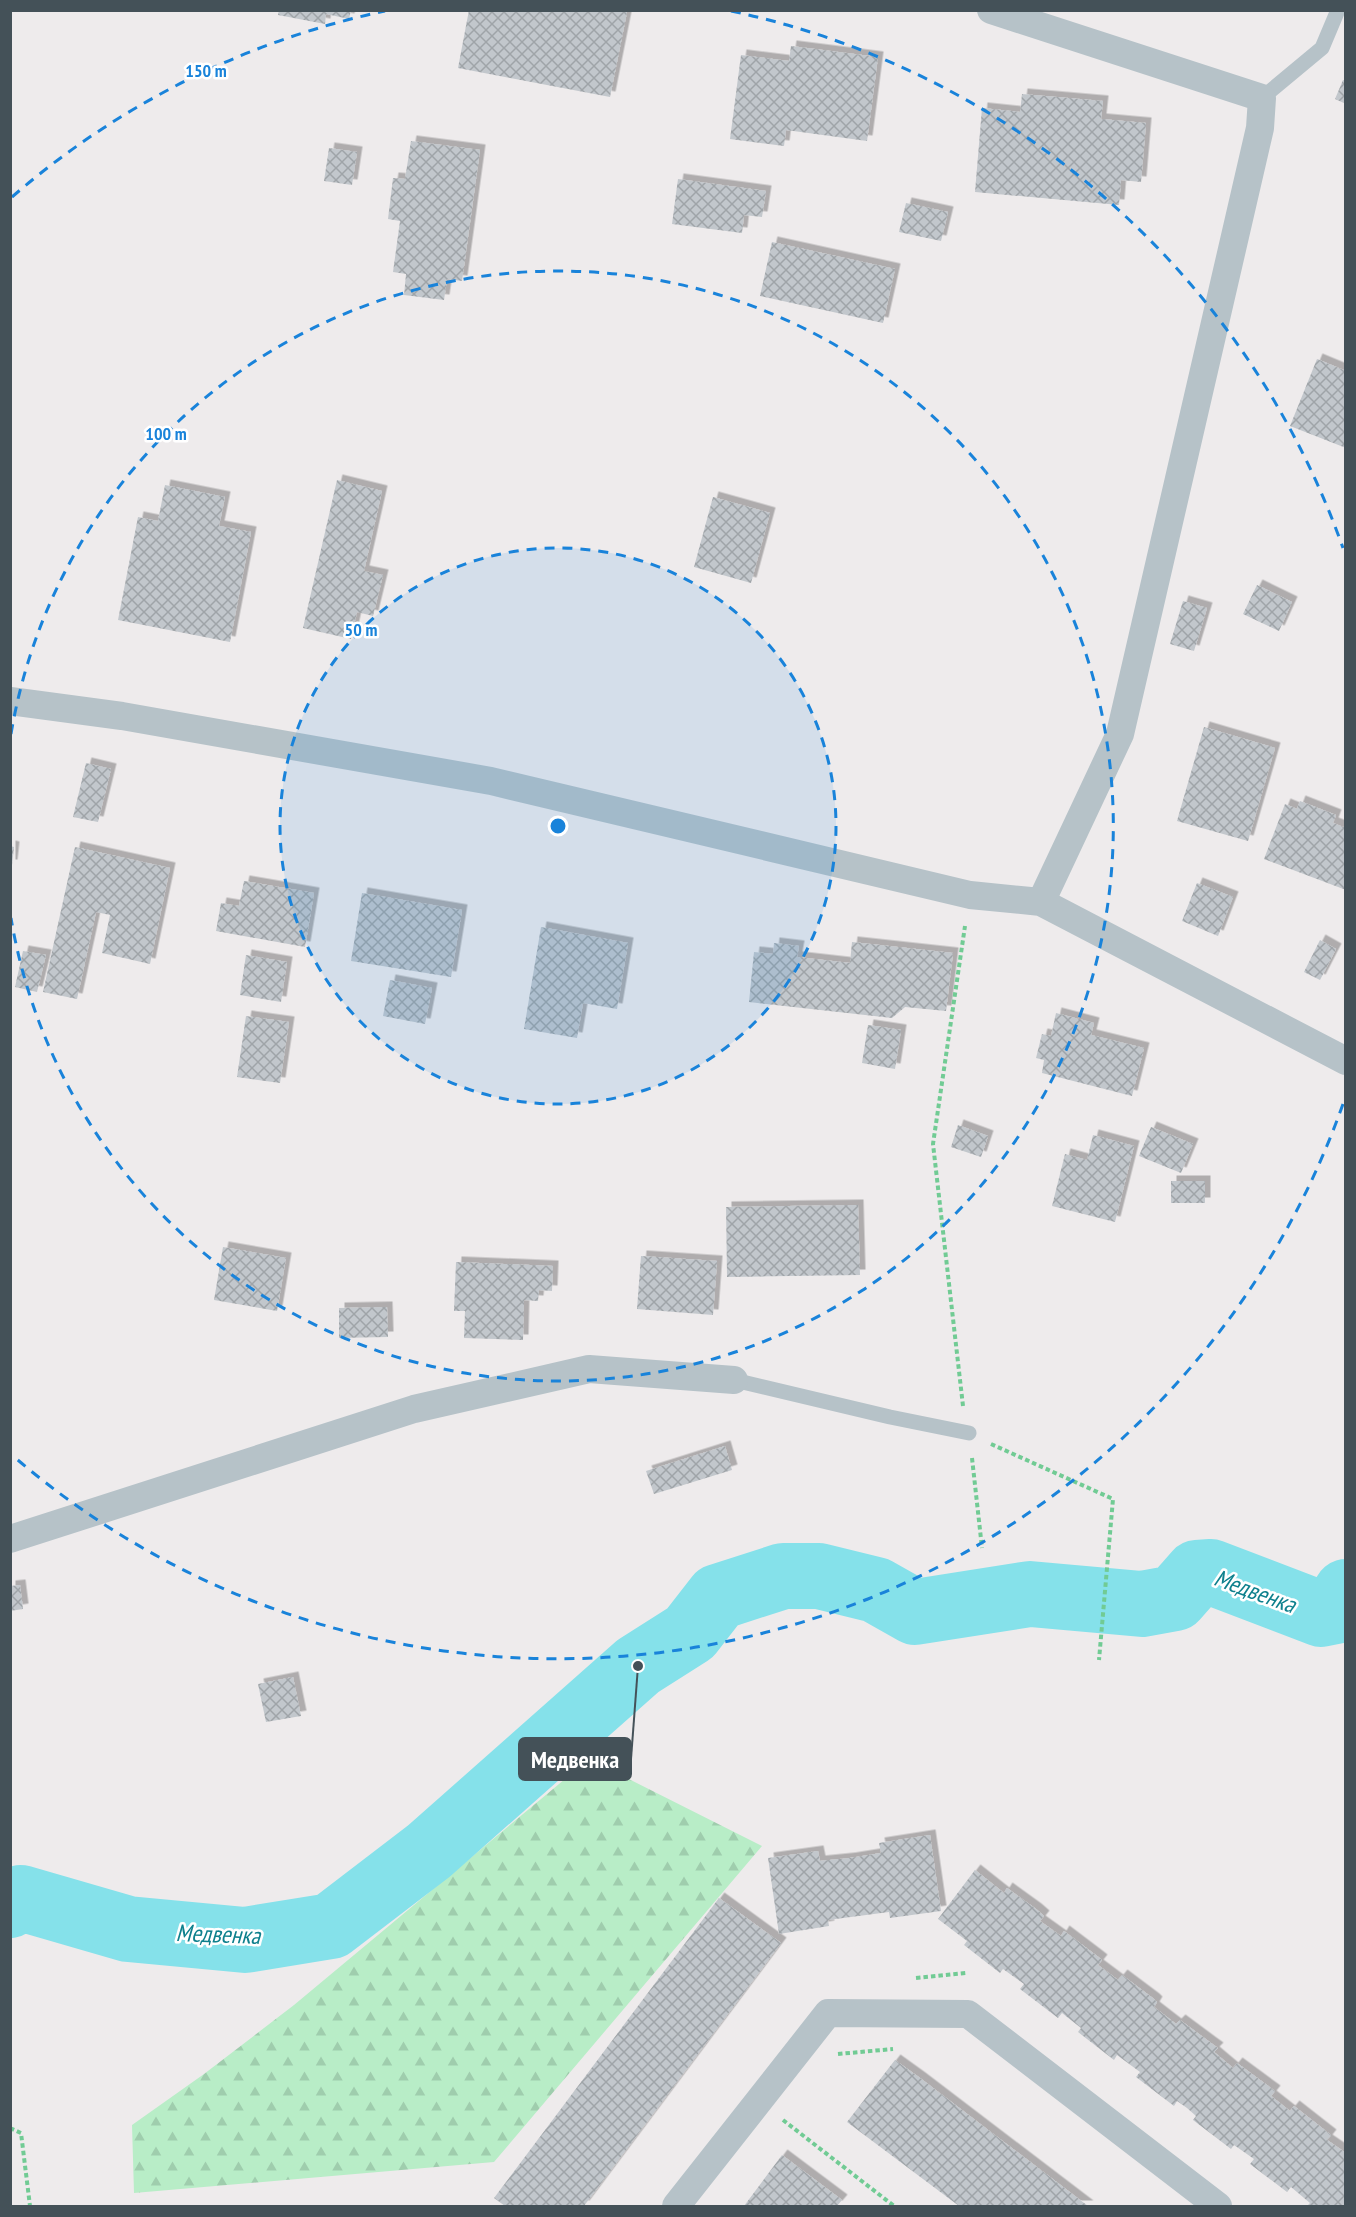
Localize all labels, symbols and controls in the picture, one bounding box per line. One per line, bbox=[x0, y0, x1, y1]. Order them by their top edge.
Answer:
text: 150 m bbox=[185, 59, 227, 82]
text: 100 m bbox=[145, 422, 187, 445]
text: 50 m bbox=[345, 618, 377, 641]
centre of rings bbox=[548, 816, 568, 836]
water label: Медвенка bbox=[1210, 1562, 1301, 1620]
callout: Медвенка bbox=[519, 1738, 631, 1780]
text: Медвенка bbox=[531, 1744, 619, 1775]
water label: Медвенка bbox=[175, 1917, 262, 1951]

